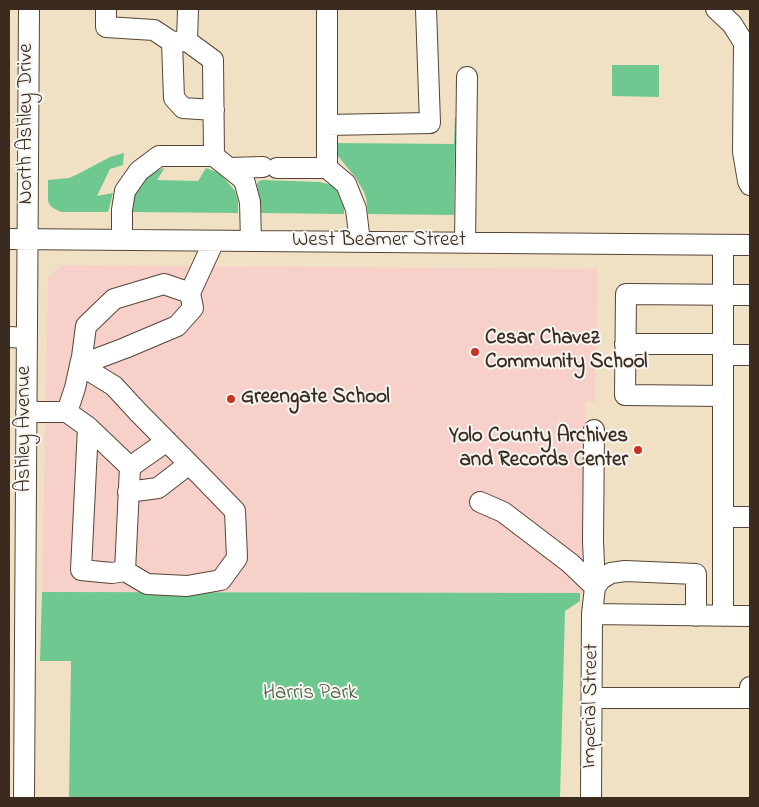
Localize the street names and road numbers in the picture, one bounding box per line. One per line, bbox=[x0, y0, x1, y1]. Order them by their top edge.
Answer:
street label: North Ashley Drive bbox=[15, 43, 41, 205]
street label: West Beamer Street bbox=[292, 229, 466, 255]
street label: Ashley Avenue bbox=[13, 366, 39, 492]
street label: Imperial Street bbox=[578, 643, 606, 769]

